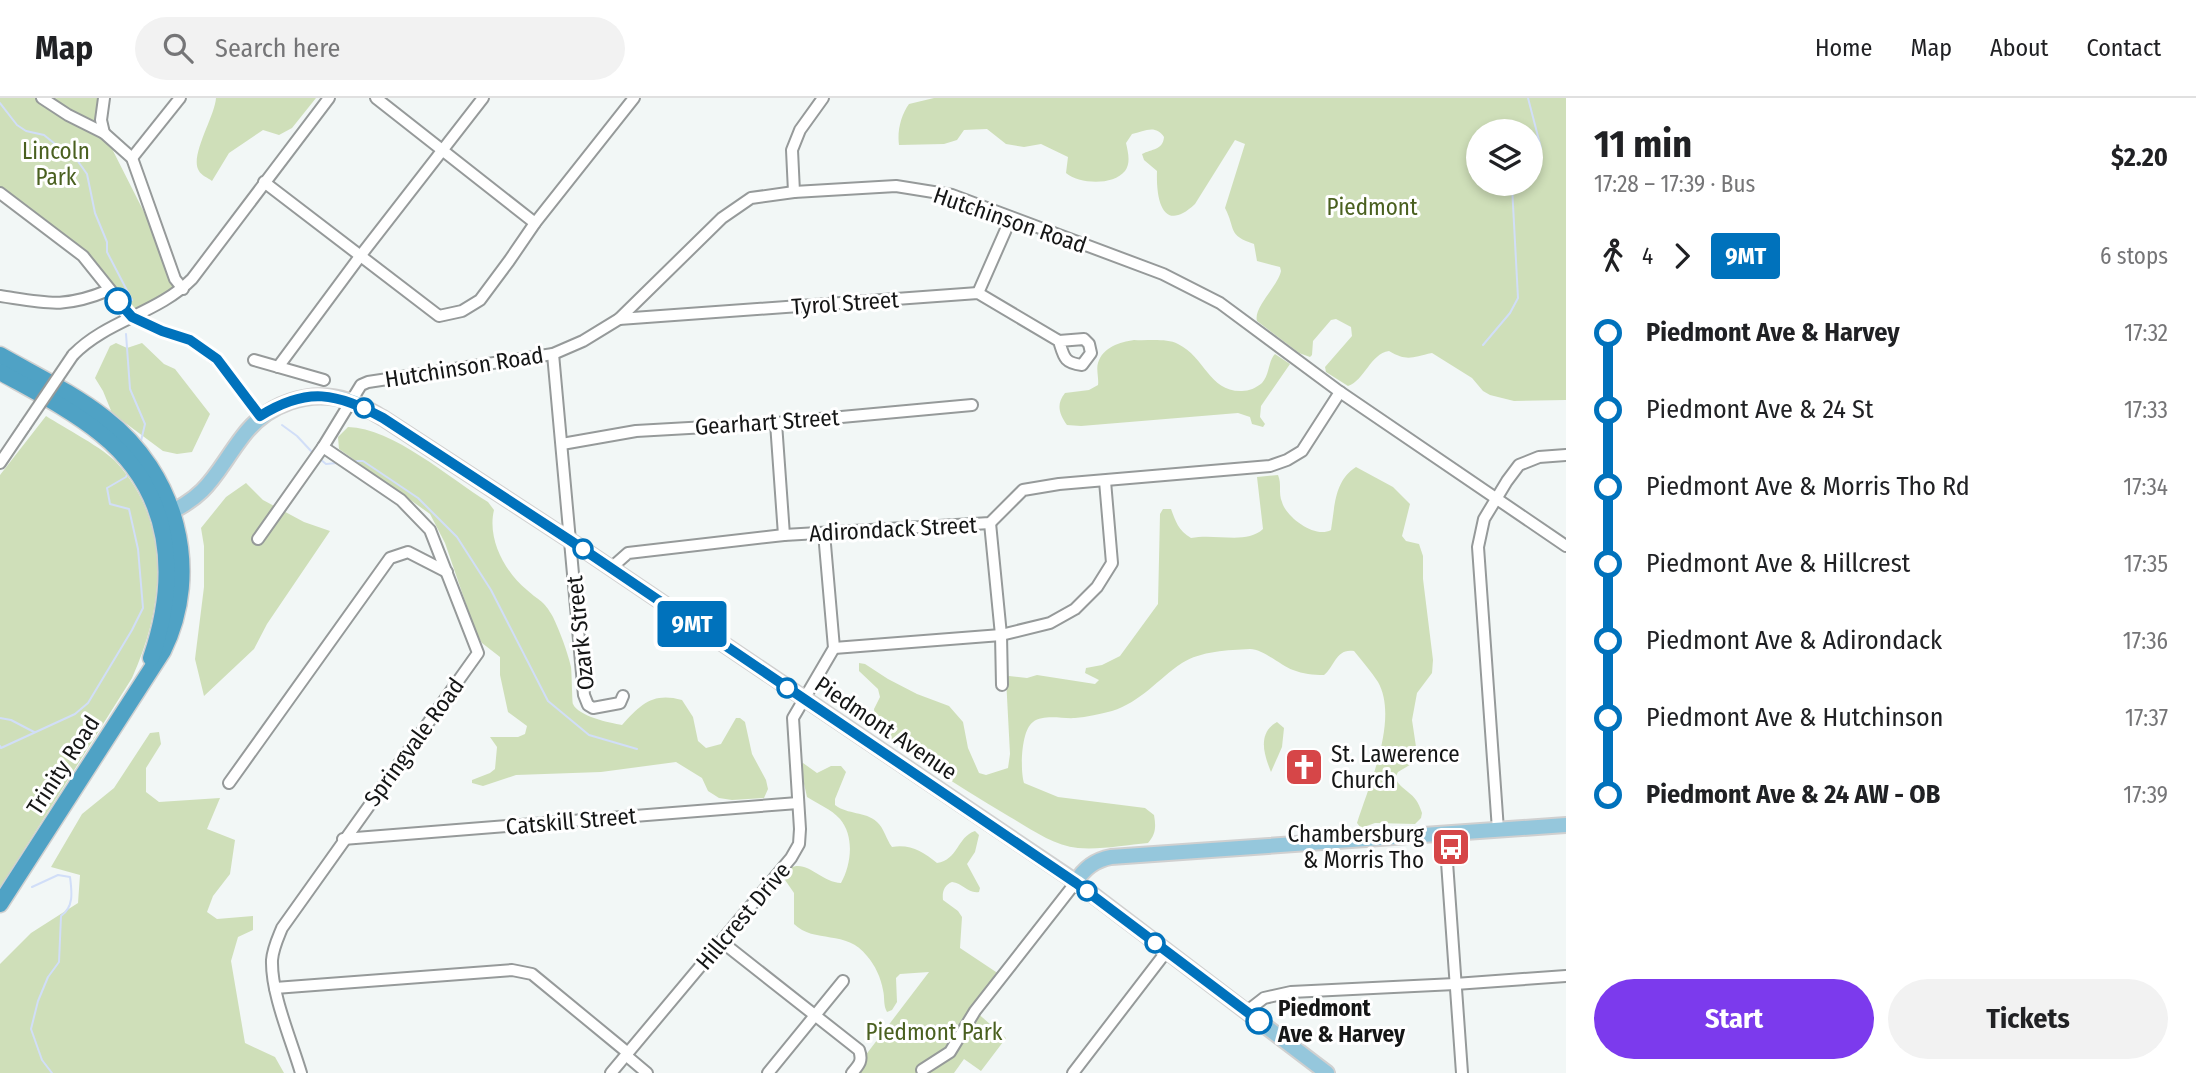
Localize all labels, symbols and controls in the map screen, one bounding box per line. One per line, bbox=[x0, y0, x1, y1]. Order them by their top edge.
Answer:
search box bbox=[135, 17, 625, 80]
text: Map bbox=[35, 28, 93, 68]
icon: search bbox=[159, 29, 197, 67]
text: Search here bbox=[215, 33, 340, 64]
text: Home bbox=[1815, 34, 1872, 62]
text: Map bbox=[1910, 34, 1952, 62]
text: About bbox=[1990, 34, 2048, 62]
text: Contact bbox=[2086, 34, 2161, 62]
map controls bbox=[1466, 119, 1543, 196]
button: layers bbox=[1466, 119, 1543, 196]
text: 11 min bbox=[1594, 121, 1692, 167]
park label: Lincoln Park bbox=[22, 137, 90, 191]
text: $2.20 bbox=[2111, 142, 2168, 173]
text: 17:28 – 17:39 · Bus bbox=[1594, 170, 1755, 198]
street label: Hutchinson Road bbox=[930, 181, 1090, 259]
park label: Piedmont bbox=[1327, 193, 1418, 221]
icon: walk bbox=[1594, 237, 1632, 275]
icon: forward bbox=[1663, 237, 1701, 275]
text: 4 bbox=[1642, 242, 1653, 270]
text: 9MT bbox=[1725, 242, 1766, 270]
text: 6 stops bbox=[2100, 242, 2168, 270]
street label: Tyrol Street bbox=[790, 285, 900, 321]
unlabelled marker bbox=[105, 288, 131, 314]
text: Piedmont Ave & Harvey bbox=[1646, 317, 1900, 348]
text: 17:32 bbox=[2124, 319, 2168, 347]
street label: Hutchinson Road bbox=[383, 341, 545, 393]
text: Piedmont Ave & 24 St bbox=[1646, 394, 1873, 425]
text: 17:33 bbox=[2124, 396, 2168, 424]
unlabelled marker bbox=[354, 398, 374, 418]
street label: Gearhart Street bbox=[694, 403, 841, 441]
text: Piedmont Ave & Morris Tho Rd bbox=[1646, 471, 1970, 502]
text: 17:34 bbox=[2123, 473, 2168, 501]
street label: Adirondack Street bbox=[808, 511, 978, 547]
unlabelled marker bbox=[573, 539, 593, 559]
text: Piedmont Ave & Hillcrest bbox=[1646, 548, 1910, 579]
text: 17:35 bbox=[2124, 550, 2168, 578]
street label: Ozark Street bbox=[560, 574, 600, 692]
line badge: 9MT bbox=[652, 601, 732, 647]
text: 9MT bbox=[671, 610, 713, 638]
text: Piedmont Ave & Adirondack bbox=[1646, 625, 1942, 656]
text: 17:36 bbox=[2123, 627, 2168, 655]
street label: Piedmont Avenue bbox=[810, 670, 962, 786]
street label: Springvale Road bbox=[358, 672, 470, 812]
unlabelled marker bbox=[777, 678, 797, 698]
text: Piedmont Ave & Hutchinson bbox=[1646, 702, 1943, 733]
text: 17:37 bbox=[2125, 704, 2168, 732]
street label: Trinity Road bbox=[21, 710, 105, 820]
place label: St. Lawerence Church bbox=[1331, 740, 1460, 794]
church icon: St. Lawerence Church bbox=[1283, 746, 1325, 788]
text: Piedmont Ave & 24 AW - OB bbox=[1646, 779, 1940, 810]
text: 17:39 bbox=[2123, 781, 2168, 809]
street label: Catskill Street bbox=[505, 801, 638, 841]
place label: Chambersburg & Morris Tho bbox=[1288, 820, 1424, 874]
bus stop icon: Chambersburg & Morris Tho bbox=[1430, 826, 1472, 868]
street label: Hillcrest Drive bbox=[690, 857, 796, 975]
unlabelled marker bbox=[1077, 881, 1097, 901]
unlabelled marker bbox=[1145, 933, 1165, 953]
button: Start bbox=[1594, 979, 1874, 1059]
button: Tickets bbox=[1888, 979, 2168, 1059]
place label: Piedmont Ave & Harvey bbox=[1277, 994, 1406, 1048]
marker: Piedmont Ave & Harvey bbox=[1246, 1008, 1272, 1034]
park label: Piedmont Park bbox=[865, 1018, 1003, 1046]

